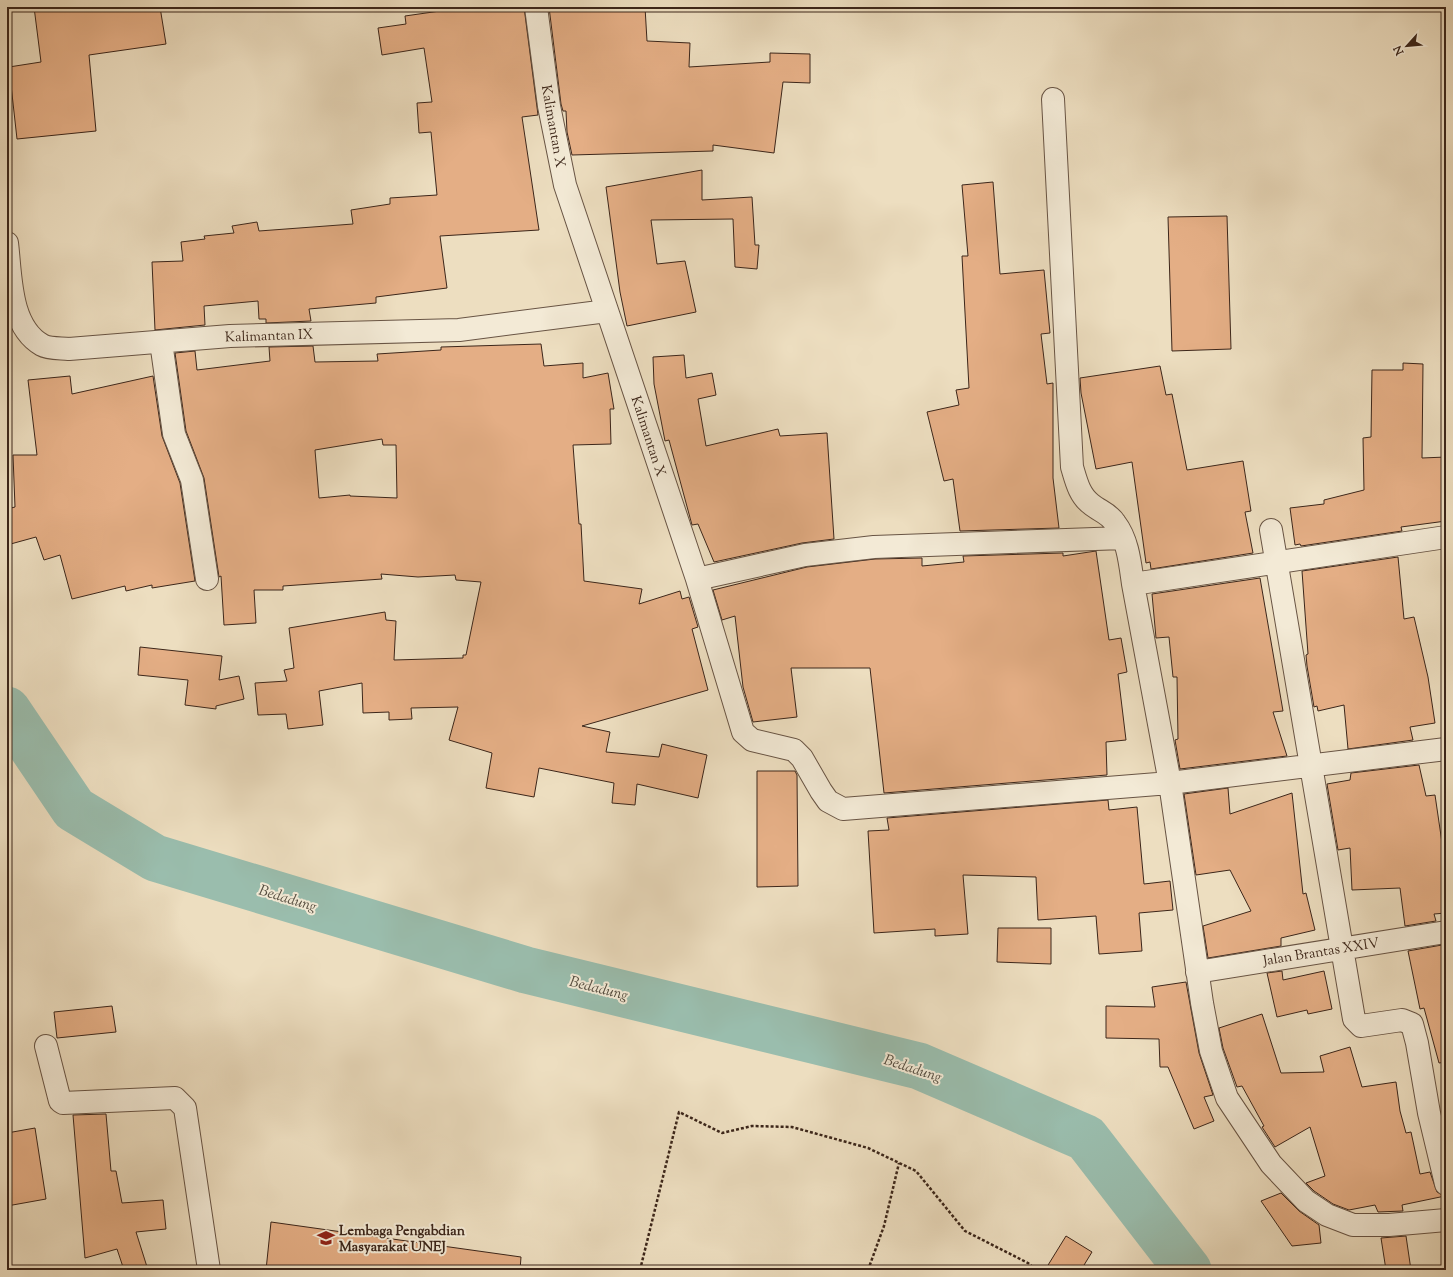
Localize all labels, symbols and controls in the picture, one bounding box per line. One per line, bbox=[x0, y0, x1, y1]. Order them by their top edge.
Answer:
north arrow bbox=[1387, 26, 1427, 66]
text: N bbox=[1390, 42, 1409, 59]
street label: Kalimantan X bbox=[535, 83, 569, 170]
street label: Kalimantan IX bbox=[225, 325, 314, 349]
street label: Kalimantan X bbox=[625, 394, 670, 480]
water label: Bedadung bbox=[256, 881, 320, 918]
street label: Jalan Brantas XXIV bbox=[1261, 934, 1382, 972]
water label: Bedadung bbox=[567, 972, 631, 1007]
water label: Bedadung bbox=[881, 1050, 945, 1089]
place label: Lembaga Pengabdian Masyarakat UNEJ bbox=[339, 1222, 466, 1258]
school or university icon: Lembaga Pengabdian Masyarakat UNEJ bbox=[316, 1228, 336, 1248]

